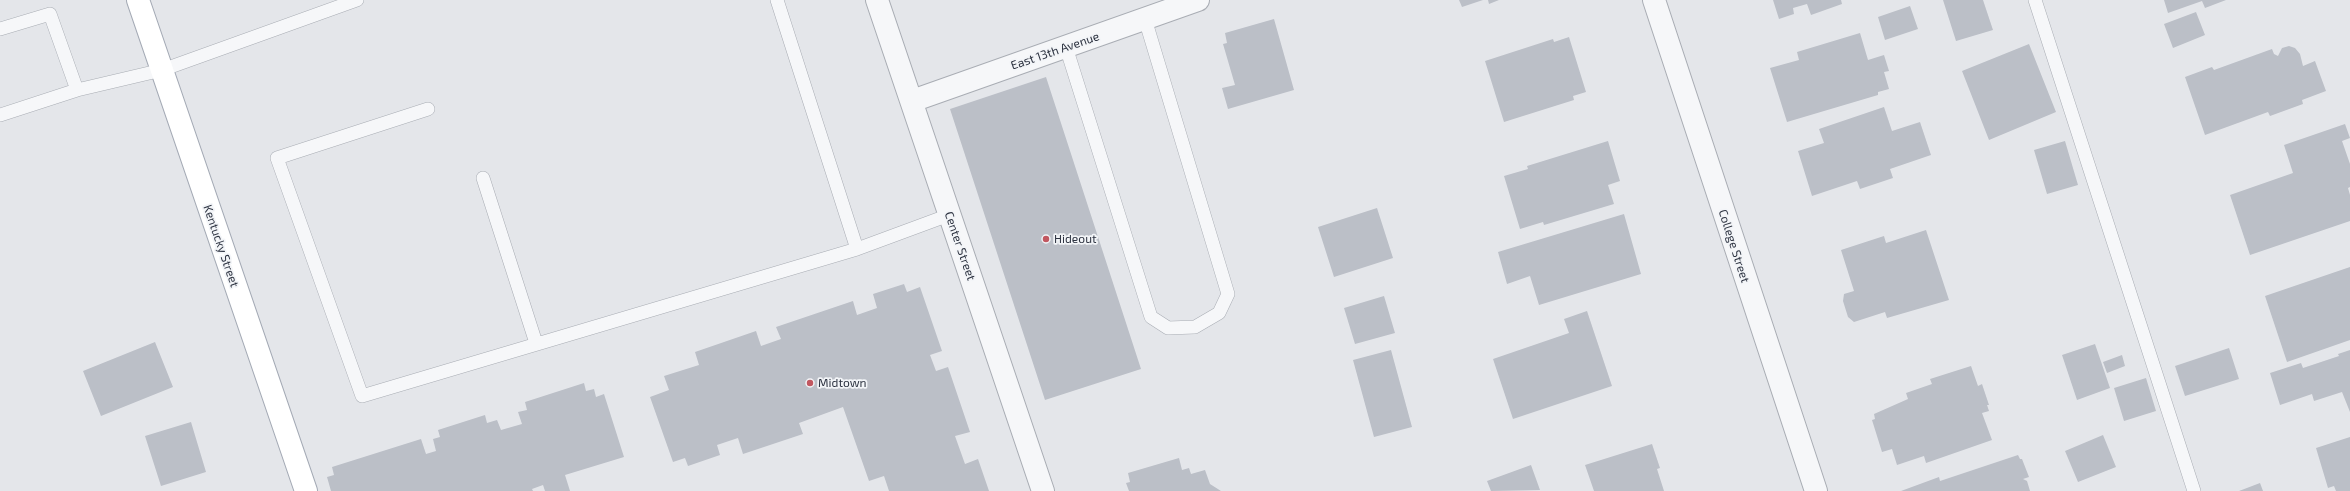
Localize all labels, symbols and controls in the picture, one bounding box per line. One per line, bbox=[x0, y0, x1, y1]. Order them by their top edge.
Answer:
street label: East 13th Avenue bbox=[1009, 29, 1101, 73]
street label: Kentucky Street bbox=[200, 203, 242, 289]
street label: College Street bbox=[1715, 207, 1753, 285]
street label: Center Street bbox=[941, 210, 979, 282]
place label: Hideout bbox=[1054, 232, 1097, 246]
marker: Hideout bbox=[1041, 234, 1051, 244]
place label: Midtown bbox=[818, 376, 867, 390]
marker: Midtown bbox=[805, 378, 815, 388]

